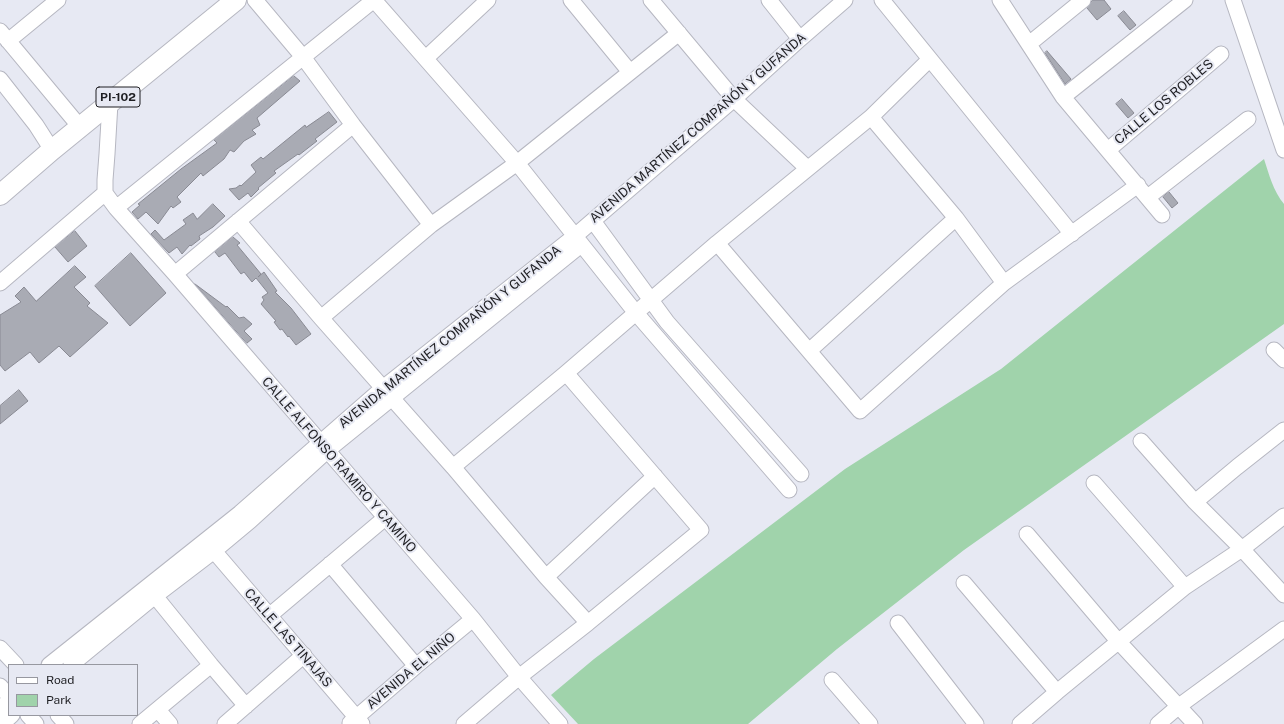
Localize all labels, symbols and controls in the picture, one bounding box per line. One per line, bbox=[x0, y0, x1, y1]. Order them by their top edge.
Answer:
street label: AVENIDA MARTÍNEZ COMPAÑÓN Y GUFANDA bbox=[587, 30, 809, 226]
street label: CALLE LOS ROBLES bbox=[1111, 56, 1217, 148]
road number: PI-102 bbox=[96, 87, 140, 107]
street label: AVENIDA MARTÍNEZ COMPAÑÓN Y GUFANDA bbox=[336, 242, 564, 432]
street label: CALLE ALFONSO RAMIRO Y CAMINO bbox=[258, 374, 420, 556]
street label: CALLE LAS TINAJAS bbox=[241, 585, 335, 691]
street label: AVENIDA EL NIÑO bbox=[364, 629, 458, 713]
legend bbox=[8, 664, 138, 716]
text: Road bbox=[46, 673, 74, 687]
text: Park bbox=[46, 693, 72, 707]

